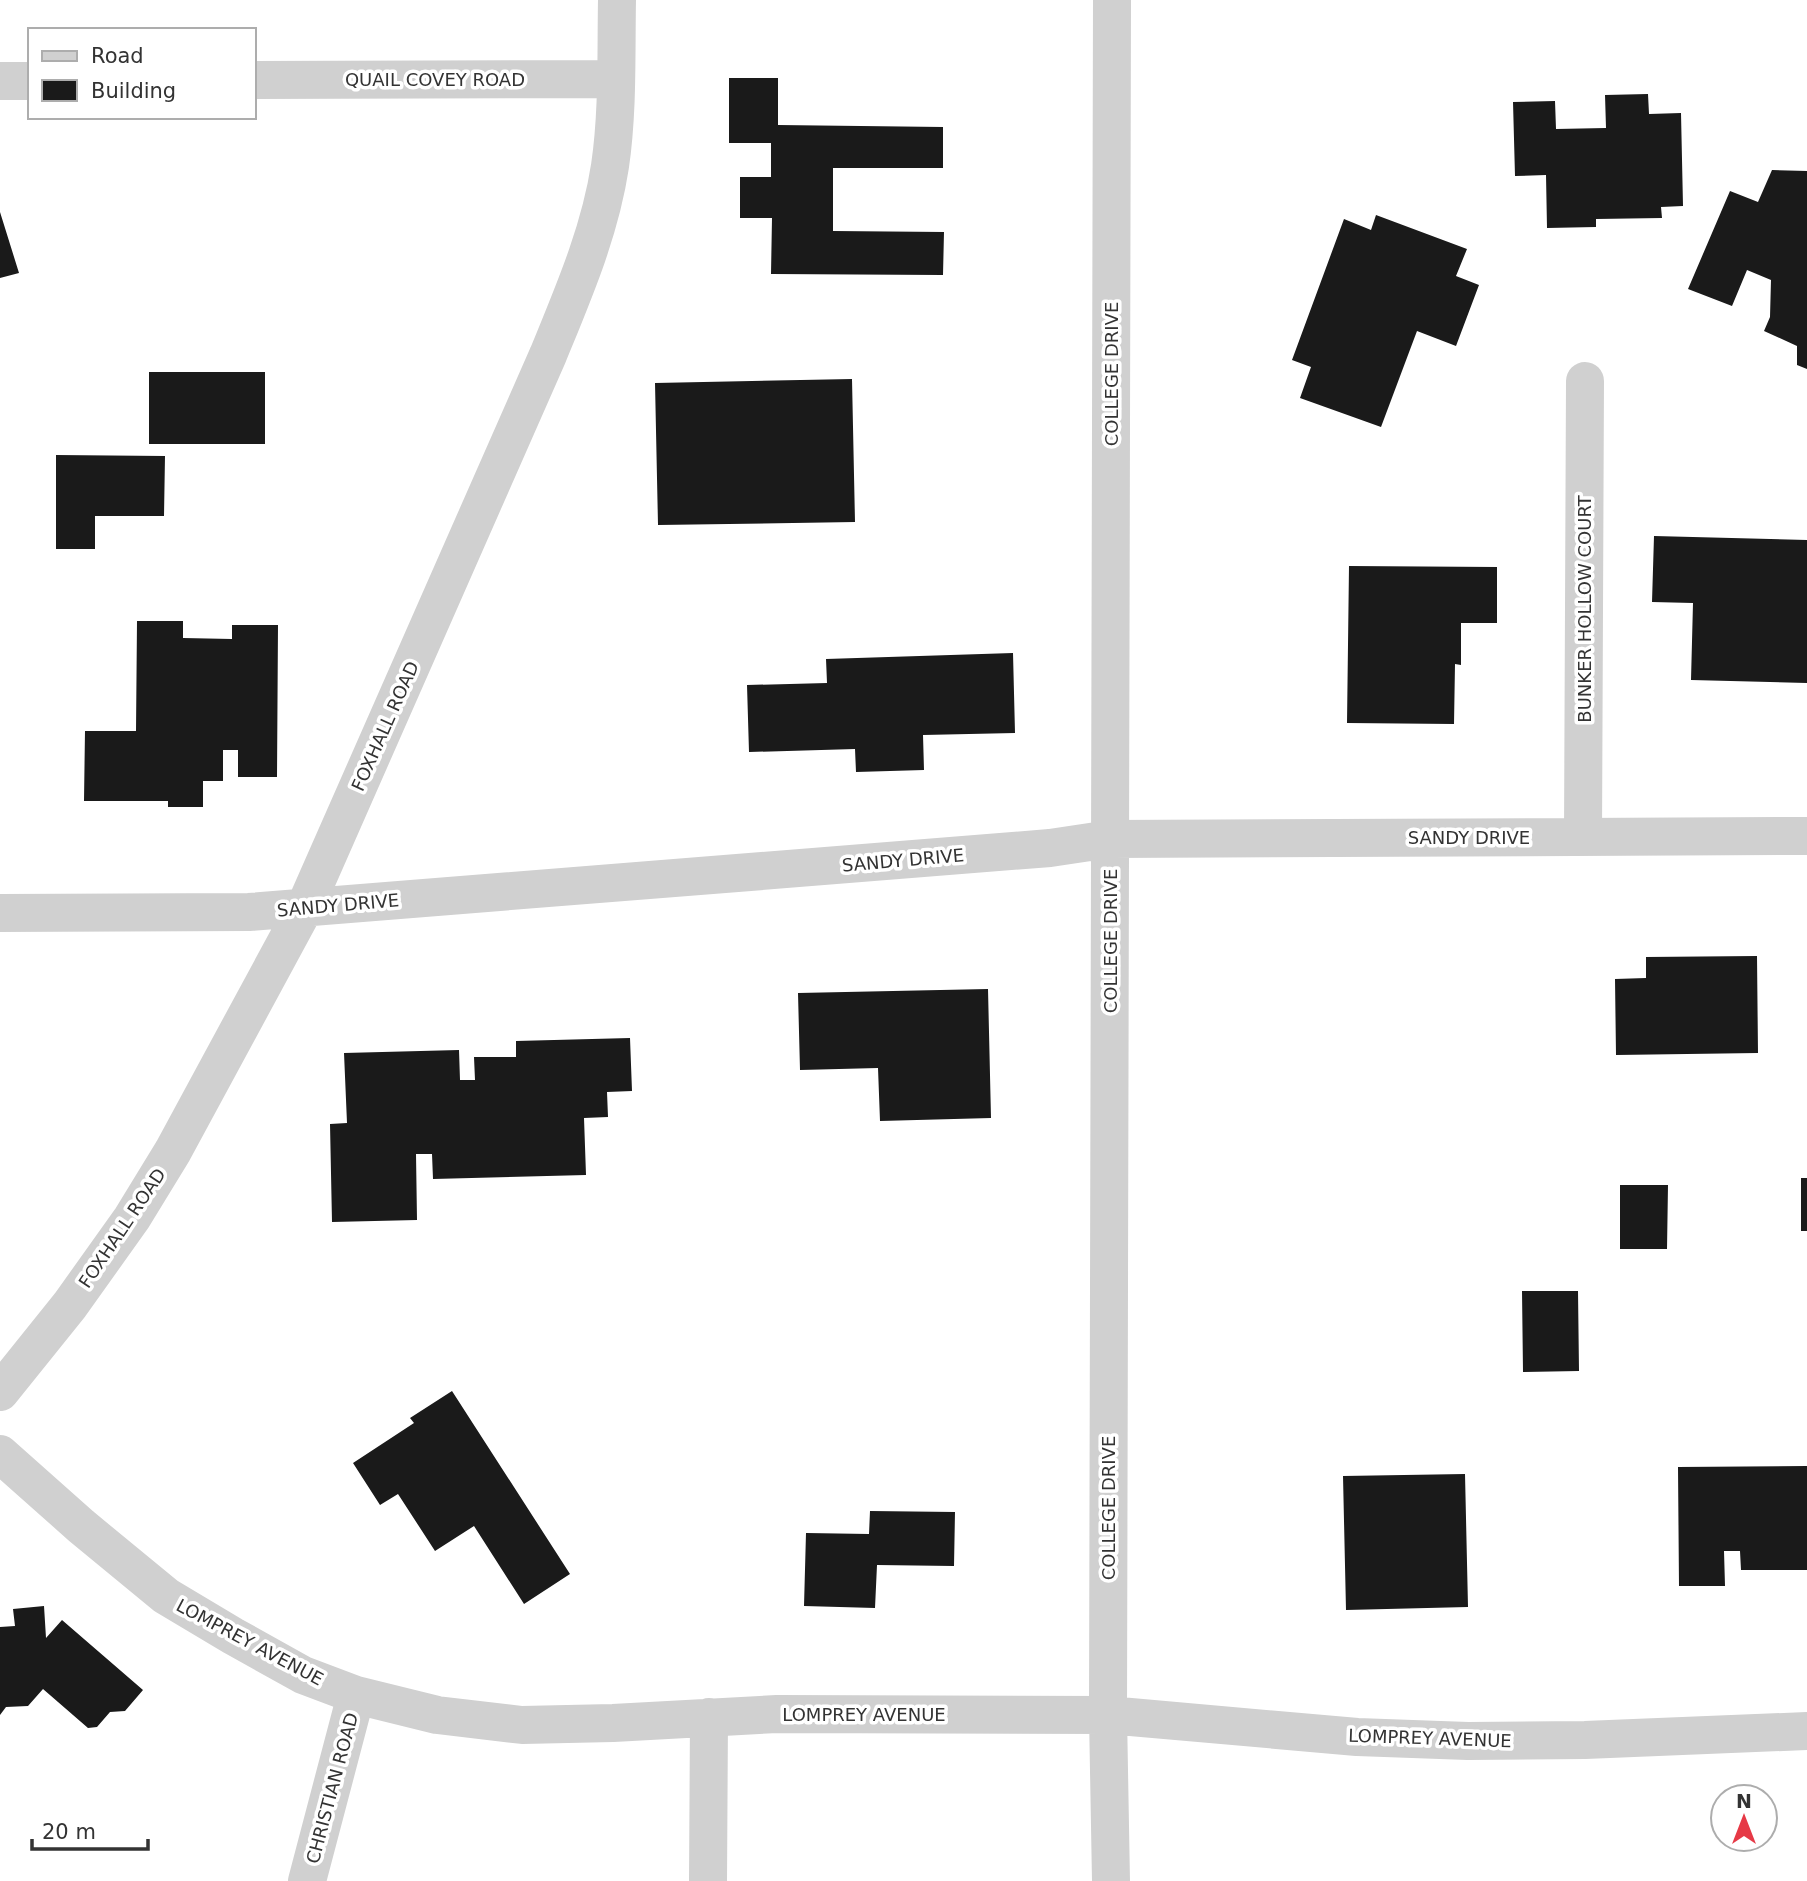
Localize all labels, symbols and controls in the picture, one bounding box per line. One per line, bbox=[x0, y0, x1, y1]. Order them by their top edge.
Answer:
legend bbox=[28, 28, 256, 119]
text: Road bbox=[91, 44, 144, 68]
street label: QUAIL COVEY ROAD bbox=[345, 69, 525, 90]
text: Building bbox=[91, 79, 176, 103]
street label: COLLEGE DRIVE bbox=[1101, 302, 1122, 446]
street label: BUNKER HOLLOW COURT bbox=[1574, 494, 1595, 723]
street label: FOXHALL ROAD bbox=[347, 658, 423, 794]
street label: SANDY DRIVE bbox=[1408, 827, 1530, 848]
street label: SANDY DRIVE bbox=[841, 844, 965, 876]
street label: COLLEGE DRIVE bbox=[1100, 869, 1121, 1013]
street label: SANDY DRIVE bbox=[276, 889, 400, 921]
street label: FOXHALL ROAD bbox=[74, 1164, 170, 1292]
street label: COLLEGE DRIVE bbox=[1098, 1436, 1119, 1580]
street label: LOMPREY AVENUE bbox=[173, 1594, 327, 1690]
street label: LOMPREY AVENUE bbox=[782, 1704, 946, 1725]
street label: CHRISTIAN ROAD bbox=[302, 1710, 362, 1866]
street label: LOMPREY AVENUE bbox=[1348, 1725, 1512, 1751]
north arrow bbox=[1709, 1783, 1779, 1853]
text: N bbox=[1736, 1790, 1752, 1812]
scale bar bbox=[32, 1808, 147, 1852]
text: 20 m bbox=[42, 1820, 96, 1844]

